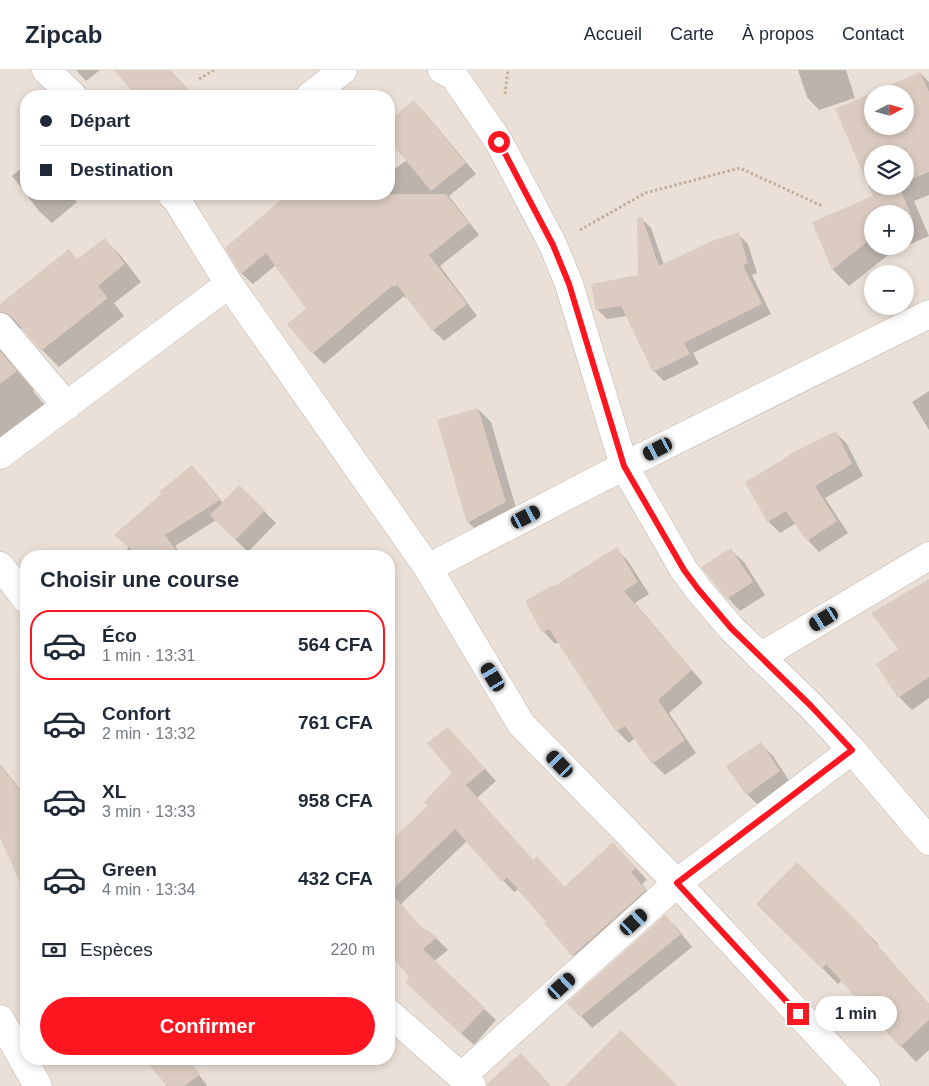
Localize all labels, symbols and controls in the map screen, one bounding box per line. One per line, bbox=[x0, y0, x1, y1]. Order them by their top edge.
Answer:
text: Zipcab bbox=[25, 21, 102, 48]
text: Accueil bbox=[584, 24, 642, 44]
text: Carte bbox=[670, 24, 714, 44]
text: À propos bbox=[742, 24, 814, 44]
text: Contact bbox=[842, 24, 904, 44]
north arrow bbox=[864, 85, 914, 135]
map controls bbox=[864, 85, 914, 315]
text: Départ bbox=[70, 110, 130, 131]
route start bbox=[488, 131, 510, 153]
button: layers bbox=[864, 145, 914, 195]
text: Destination bbox=[70, 159, 173, 180]
button: + bbox=[864, 205, 914, 255]
button: − bbox=[864, 265, 914, 315]
car bbox=[641, 436, 674, 462]
car bbox=[509, 504, 542, 530]
text: Choisir une course bbox=[40, 567, 239, 592]
car bbox=[807, 605, 840, 633]
icon: car bbox=[42, 623, 87, 668]
text: Éco bbox=[102, 625, 137, 646]
text: 564 CFA bbox=[298, 634, 373, 655]
text: 1 min · 13:31 bbox=[102, 647, 195, 664]
car bbox=[478, 660, 507, 694]
icon: car bbox=[42, 701, 87, 746]
text: Confort bbox=[102, 703, 171, 724]
text: 761 CFA bbox=[298, 712, 373, 733]
text: 2 min · 13:32 bbox=[102, 725, 195, 742]
car bbox=[544, 748, 575, 780]
icon: car bbox=[42, 779, 87, 824]
text: XL bbox=[102, 781, 126, 802]
text: 958 CFA bbox=[298, 790, 373, 811]
text: 3 min · 13:33 bbox=[102, 803, 195, 820]
icon: car bbox=[42, 857, 87, 902]
text: Green bbox=[102, 859, 157, 880]
text: 432 CFA bbox=[298, 868, 373, 889]
text: 4 min · 13:34 bbox=[102, 881, 195, 898]
car bbox=[617, 906, 650, 938]
icon: cash bbox=[40, 936, 68, 964]
text: Espèces bbox=[80, 939, 153, 960]
text: 220 m bbox=[331, 941, 375, 958]
car bbox=[545, 970, 578, 1002]
callout: 1 min bbox=[816, 996, 898, 1032]
button: Confirmer bbox=[40, 997, 375, 1055]
route end bbox=[787, 1003, 809, 1025]
text: 1 min bbox=[835, 1005, 877, 1022]

